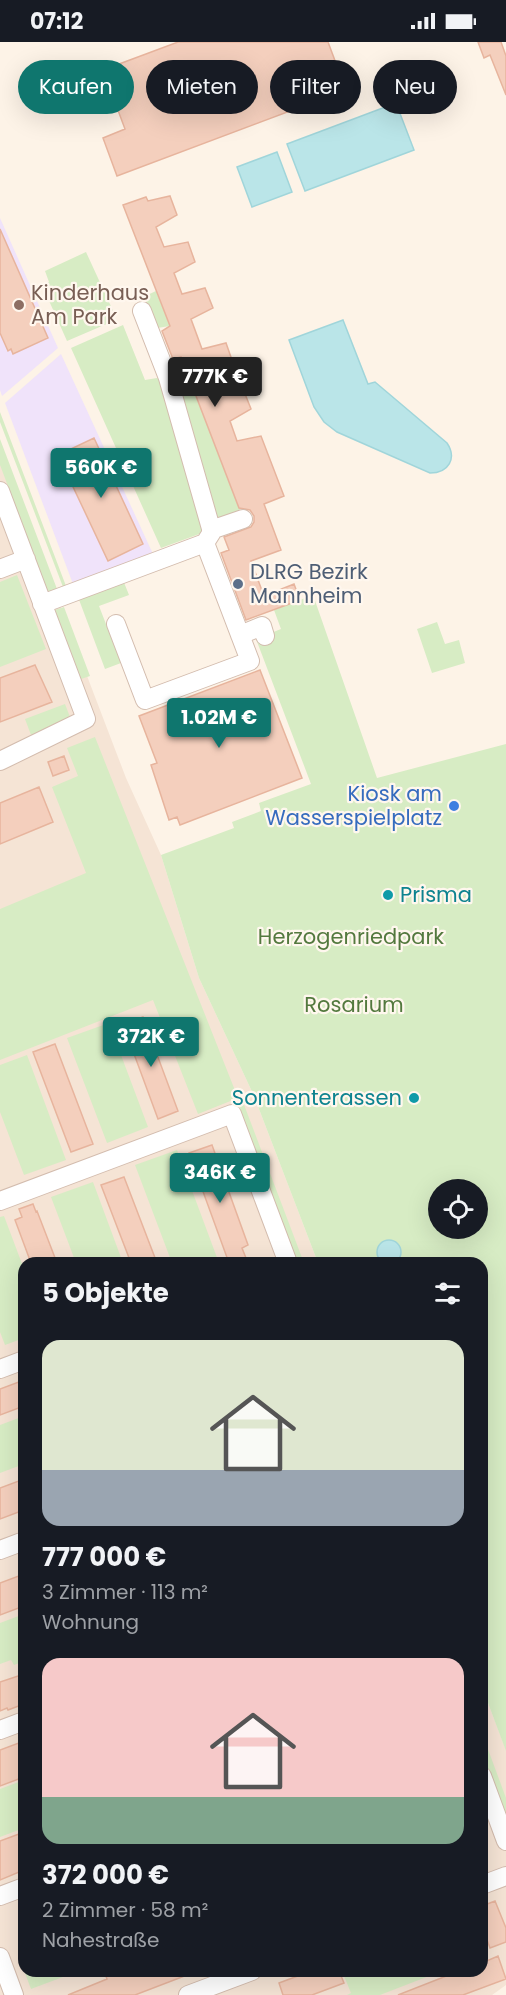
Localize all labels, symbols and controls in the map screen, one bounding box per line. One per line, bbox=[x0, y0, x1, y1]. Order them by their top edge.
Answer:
text: 07:12 bbox=[30, 6, 83, 37]
chip: Kaufen bbox=[18, 60, 134, 114]
chip: Mieten bbox=[146, 60, 258, 114]
chip: Filter bbox=[270, 60, 361, 114]
chip: Neu bbox=[373, 60, 457, 114]
place label: Kinderhaus Am Park bbox=[31, 278, 149, 331]
marker: Kinderhaus Am Park bbox=[12, 298, 26, 312]
pin: 777K € bbox=[166, 357, 264, 408]
text: 777K € bbox=[182, 362, 248, 390]
pin: 560K € bbox=[52, 448, 150, 499]
text: 560K € bbox=[65, 453, 137, 481]
place label: DLRG Bezirk Mannheim bbox=[250, 557, 368, 610]
marker: DLRG Bezirk Mannheim bbox=[231, 577, 245, 591]
pin: 1.02M € bbox=[164, 698, 274, 749]
text: 1.02M € bbox=[181, 703, 257, 731]
place label: Kiosk am Wasserspielplatz bbox=[265, 779, 442, 832]
marker: Kiosk am Wasserspielplatz bbox=[447, 799, 461, 813]
place label: Prisma bbox=[400, 880, 472, 909]
marker: Prisma bbox=[381, 888, 395, 902]
park label: Herzogenriedpark bbox=[258, 922, 444, 951]
park label: Rosarium bbox=[304, 990, 404, 1019]
pin: 372K € bbox=[102, 1017, 200, 1068]
text: 372K € bbox=[117, 1022, 185, 1050]
place label: Sonnenterassen bbox=[232, 1083, 402, 1112]
marker: Sonnenterassen bbox=[407, 1091, 421, 1105]
pin: 346K € bbox=[171, 1153, 269, 1204]
text: 346K € bbox=[184, 1158, 256, 1186]
map controls bbox=[428, 1179, 488, 1239]
button: locate bbox=[428, 1179, 488, 1239]
text: 5 Objekte bbox=[42, 1275, 169, 1311]
icon: filters bbox=[431, 1277, 464, 1310]
icon: home bbox=[199, 1379, 307, 1487]
text: 777 000 € bbox=[42, 1539, 166, 1575]
text: 3 Zimmer · 113 m² bbox=[42, 1578, 208, 1606]
text: Wohnung bbox=[42, 1608, 139, 1636]
icon: home bbox=[199, 1697, 307, 1805]
text: 372 000 € bbox=[42, 1857, 169, 1893]
text: 2 Zimmer · 58 m² bbox=[42, 1896, 208, 1924]
text: Nahestraße bbox=[42, 1926, 160, 1954]

